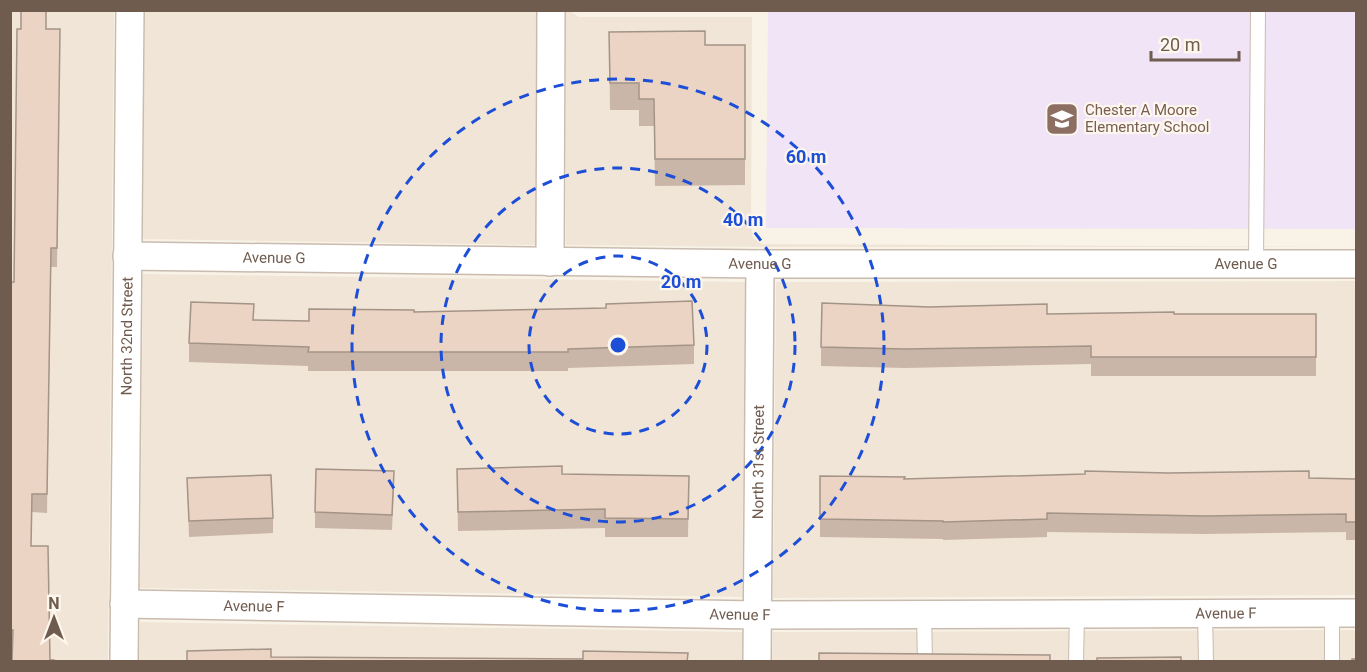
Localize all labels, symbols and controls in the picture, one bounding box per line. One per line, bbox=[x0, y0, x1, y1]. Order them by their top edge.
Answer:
scale bar bbox=[1151, 24, 1240, 62]
text: 20 m bbox=[1160, 34, 1200, 55]
school or university icon: Chester A Moore Elementary School bbox=[1044, 101, 1080, 137]
place label: Chester A Moore Elementary School bbox=[1085, 101, 1209, 136]
text: 60 m bbox=[786, 146, 826, 167]
text: 40 m bbox=[723, 209, 763, 230]
street label: Avenue G bbox=[242, 248, 306, 267]
street label: Avenue G bbox=[728, 255, 791, 273]
street label: Avenue G bbox=[1214, 255, 1277, 273]
text: 20 m bbox=[661, 271, 701, 292]
street label: North 32nd Street bbox=[117, 277, 137, 395]
centre of rings bbox=[608, 335, 628, 355]
street label: North 31st Street bbox=[749, 405, 768, 519]
north arrow bbox=[24, 588, 84, 648]
text: N bbox=[48, 594, 60, 613]
street label: Avenue F bbox=[223, 597, 285, 616]
street label: Avenue F bbox=[1195, 604, 1257, 623]
street label: Avenue F bbox=[709, 605, 771, 624]

